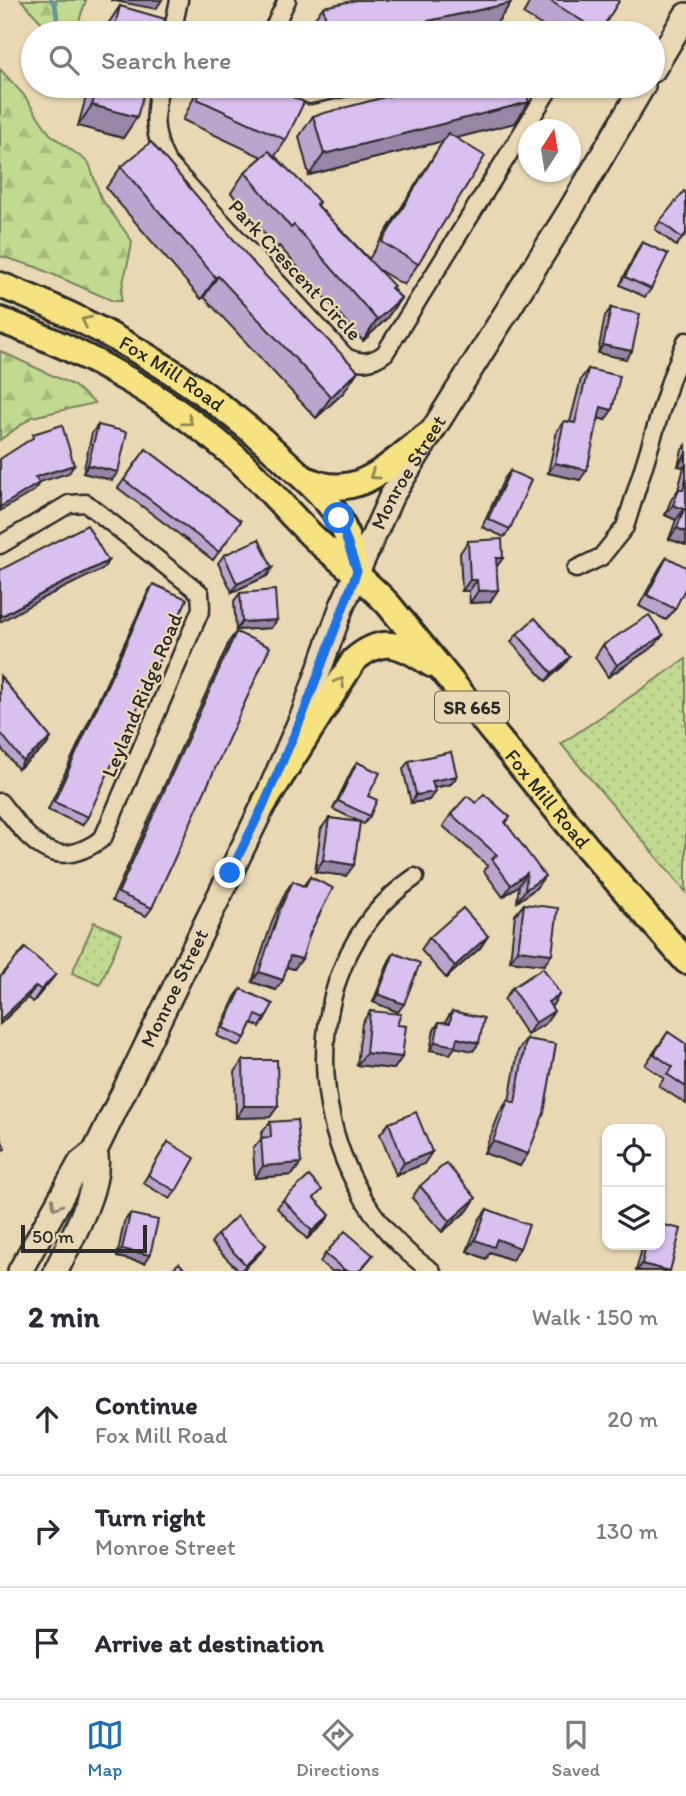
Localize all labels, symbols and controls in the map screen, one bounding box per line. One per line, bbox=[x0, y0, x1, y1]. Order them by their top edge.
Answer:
search box bbox=[21, 21, 665, 98]
icon: search bbox=[45, 41, 83, 79]
text: Search here bbox=[101, 44, 231, 76]
north arrow bbox=[518, 119, 581, 182]
street label: Park Crescent Circle bbox=[223, 194, 367, 345]
one-way arrow bbox=[81, 315, 93, 329]
street label: Fox Mill Road bbox=[115, 330, 230, 417]
street label: Monroe Street bbox=[365, 410, 451, 533]
one-way arrow bbox=[180, 413, 193, 425]
one-way arrow bbox=[369, 467, 382, 479]
route start bbox=[323, 502, 354, 533]
street label: Leyland Ridge Road bbox=[96, 609, 188, 781]
one-way arrow bbox=[332, 677, 345, 690]
road number: SR 665 bbox=[435, 692, 509, 722]
street label: Fox Mill Road bbox=[500, 744, 596, 854]
route end bbox=[214, 857, 245, 888]
street label: Monroe Street bbox=[135, 924, 213, 1051]
map controls bbox=[602, 1124, 665, 1250]
button: locate bbox=[602, 1124, 665, 1187]
button: layers bbox=[602, 1187, 665, 1250]
one-way arrow bbox=[51, 1198, 64, 1211]
scale bar bbox=[21, 1222, 147, 1254]
text: 50 m bbox=[32, 1225, 74, 1248]
text: 2 min bbox=[28, 1298, 99, 1335]
text: Walk · 150 m bbox=[532, 1303, 658, 1331]
text: Continue bbox=[95, 1389, 198, 1421]
icon: ahead bbox=[28, 1400, 66, 1438]
text: 20 m bbox=[607, 1405, 658, 1433]
text: Fox Mill Road bbox=[95, 1421, 228, 1449]
text: Turn right bbox=[95, 1501, 206, 1533]
icon: right bbox=[28, 1512, 66, 1550]
text: 130 m bbox=[596, 1517, 658, 1545]
text: Monroe Street bbox=[95, 1533, 236, 1561]
icon: arrive bbox=[28, 1624, 66, 1662]
text: Arrive at destination bbox=[95, 1627, 324, 1659]
tab: Map bbox=[86, 1716, 124, 1781]
tab: Directions bbox=[296, 1716, 380, 1781]
tab: Saved bbox=[552, 1716, 600, 1781]

